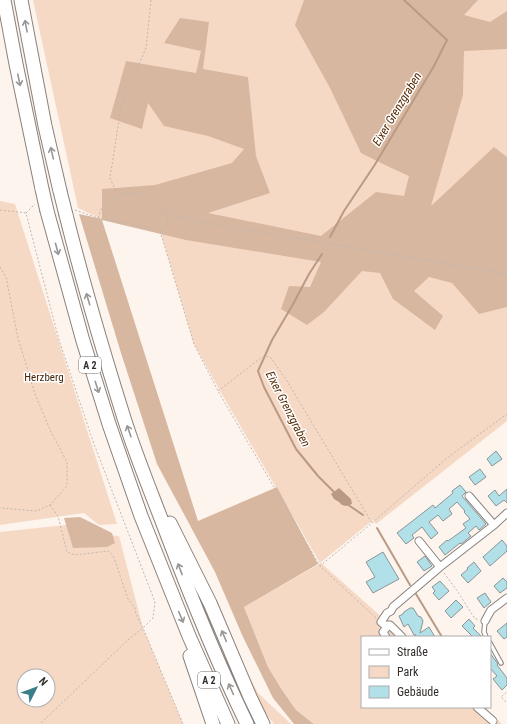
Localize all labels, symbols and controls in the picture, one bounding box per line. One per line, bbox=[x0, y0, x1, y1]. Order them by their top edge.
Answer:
one-way arrow bbox=[21, 20, 29, 33]
water label: Eixer Grenzgraben bbox=[370, 69, 425, 148]
one-way arrow bbox=[15, 73, 23, 86]
one-way arrow bbox=[47, 147, 55, 160]
one-way arrow bbox=[54, 242, 62, 255]
one-way arrow bbox=[84, 293, 91, 306]
road number: A 2 bbox=[79, 357, 101, 373]
water label: Eixer Grenzgraben bbox=[263, 369, 313, 450]
park label: Herzberg bbox=[24, 371, 64, 384]
one-way arrow bbox=[94, 380, 101, 393]
one-way arrow bbox=[125, 425, 132, 438]
one-way arrow bbox=[175, 563, 183, 575]
one-way arrow bbox=[178, 611, 186, 623]
one-way arrow bbox=[220, 630, 227, 642]
legend bbox=[361, 636, 491, 708]
text: Straße bbox=[397, 645, 428, 659]
text: Park bbox=[397, 665, 419, 679]
north arrow bbox=[16, 668, 56, 708]
road number: A 2 bbox=[198, 672, 220, 688]
text: N bbox=[36, 675, 50, 689]
one-way arrow bbox=[227, 683, 234, 695]
text: Gebäude bbox=[397, 685, 439, 699]

